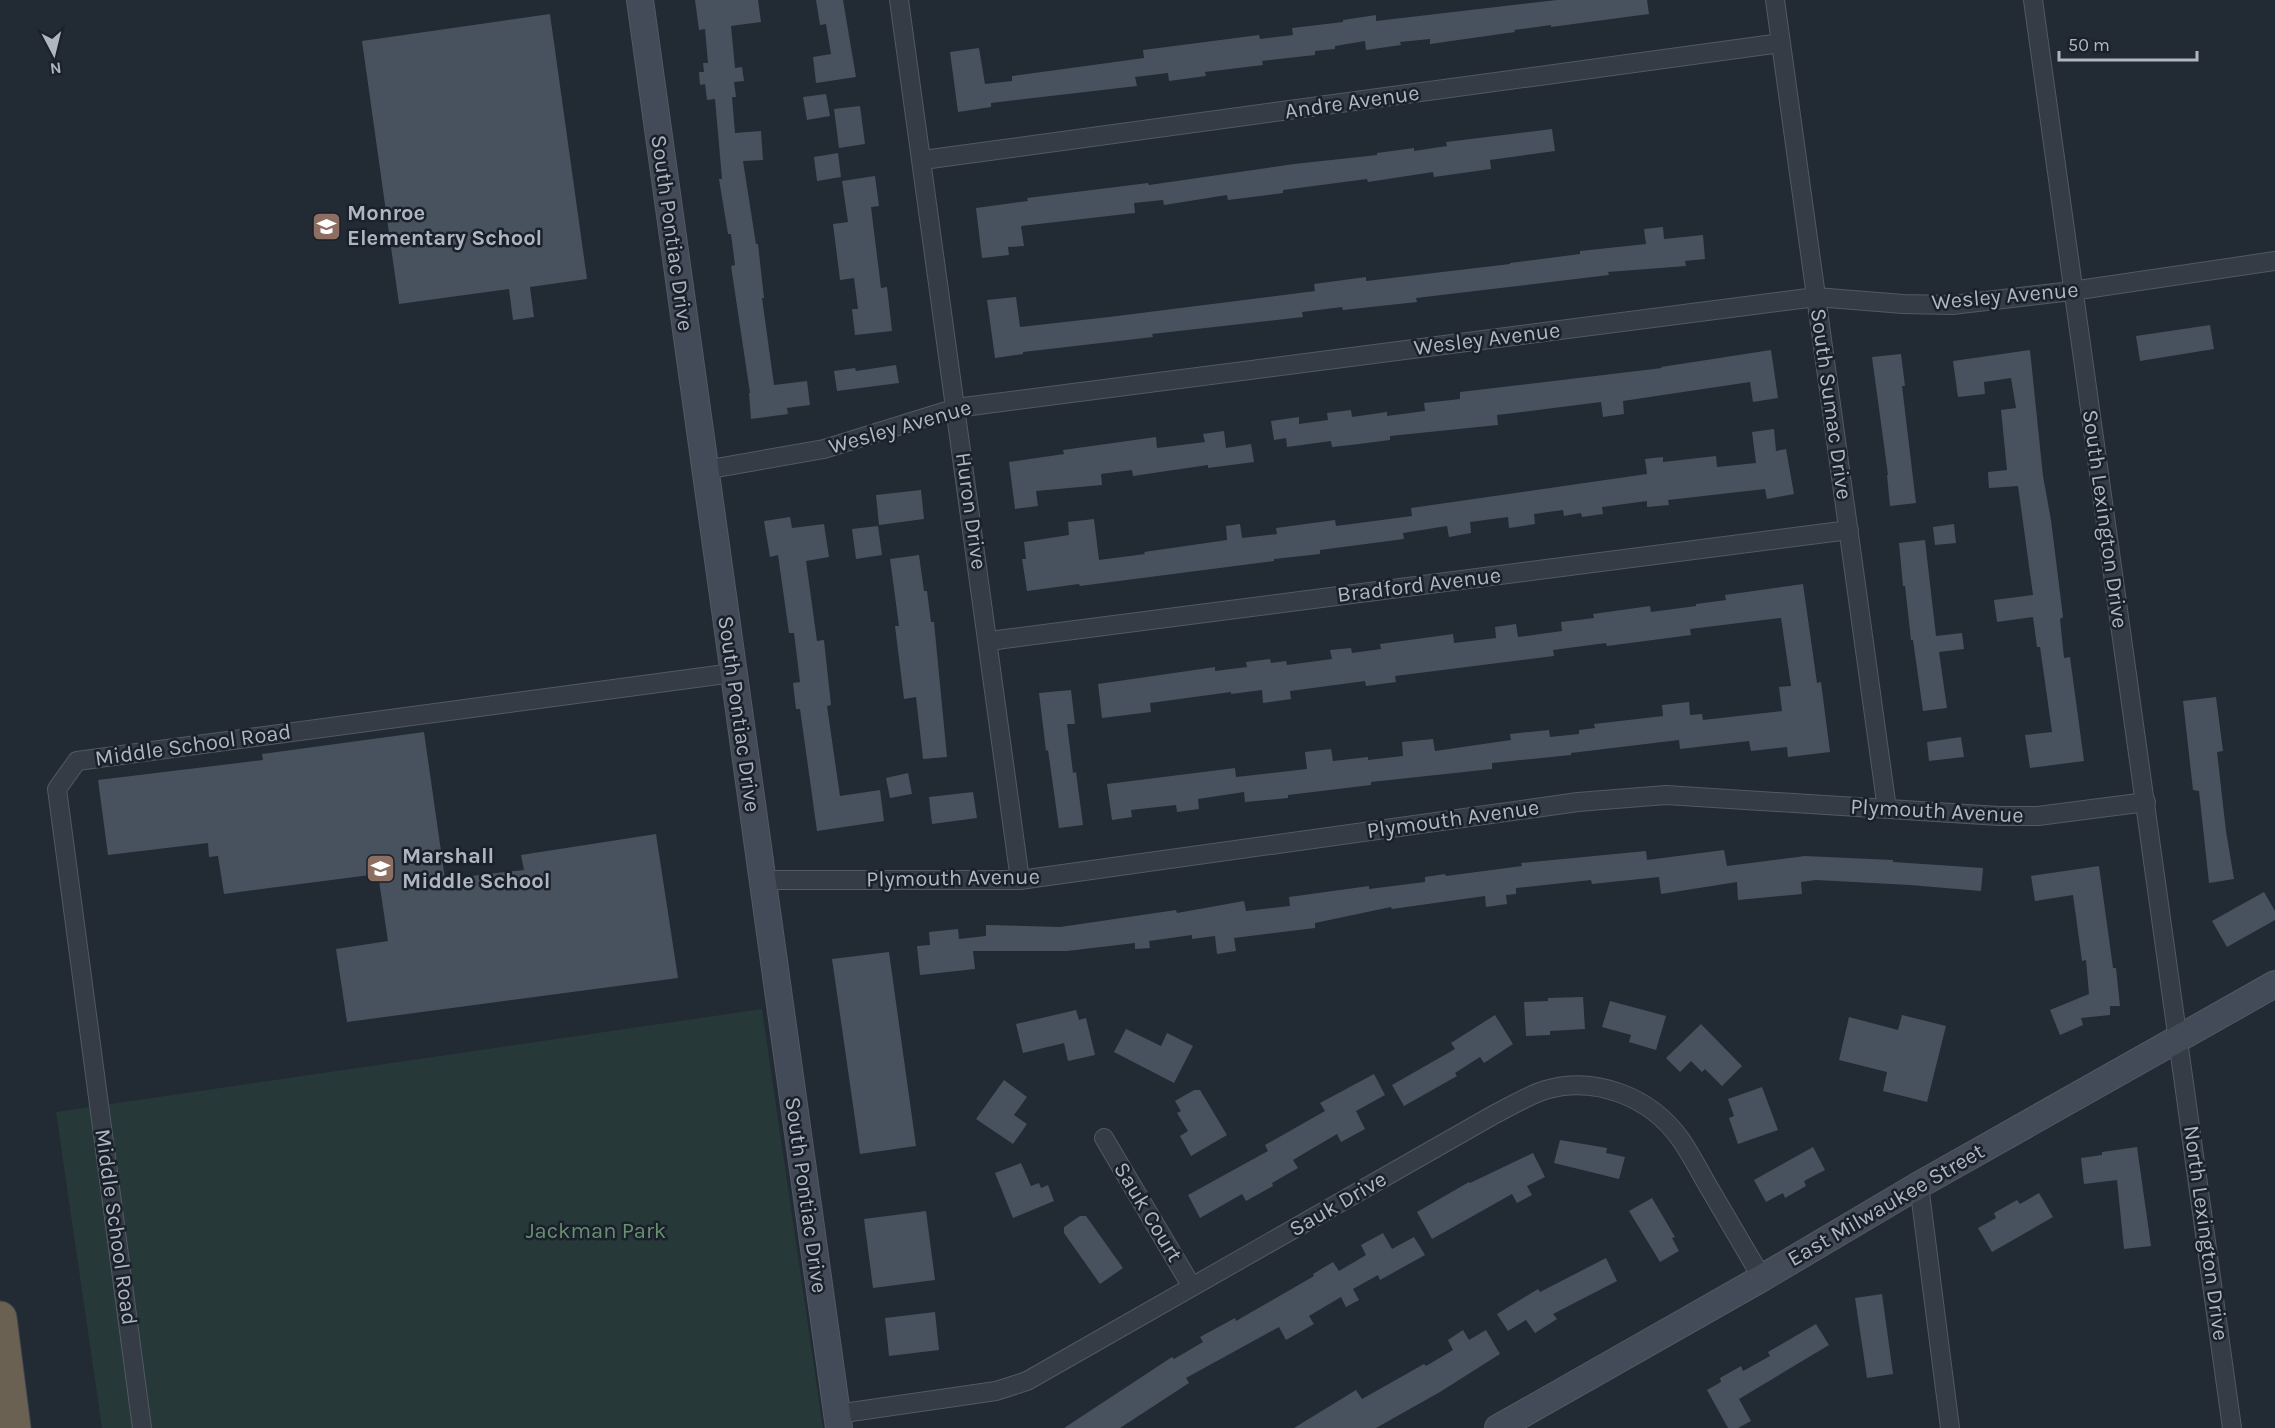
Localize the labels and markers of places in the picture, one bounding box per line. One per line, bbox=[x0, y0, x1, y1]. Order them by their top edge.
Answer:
place label: Monroe Elementary School bbox=[347, 200, 542, 251]
school or university icon: Monroe Elementary School bbox=[310, 210, 342, 242]
place label: Marshall Middle School bbox=[402, 843, 550, 894]
school or university icon: Marshall Middle School bbox=[365, 853, 397, 885]

